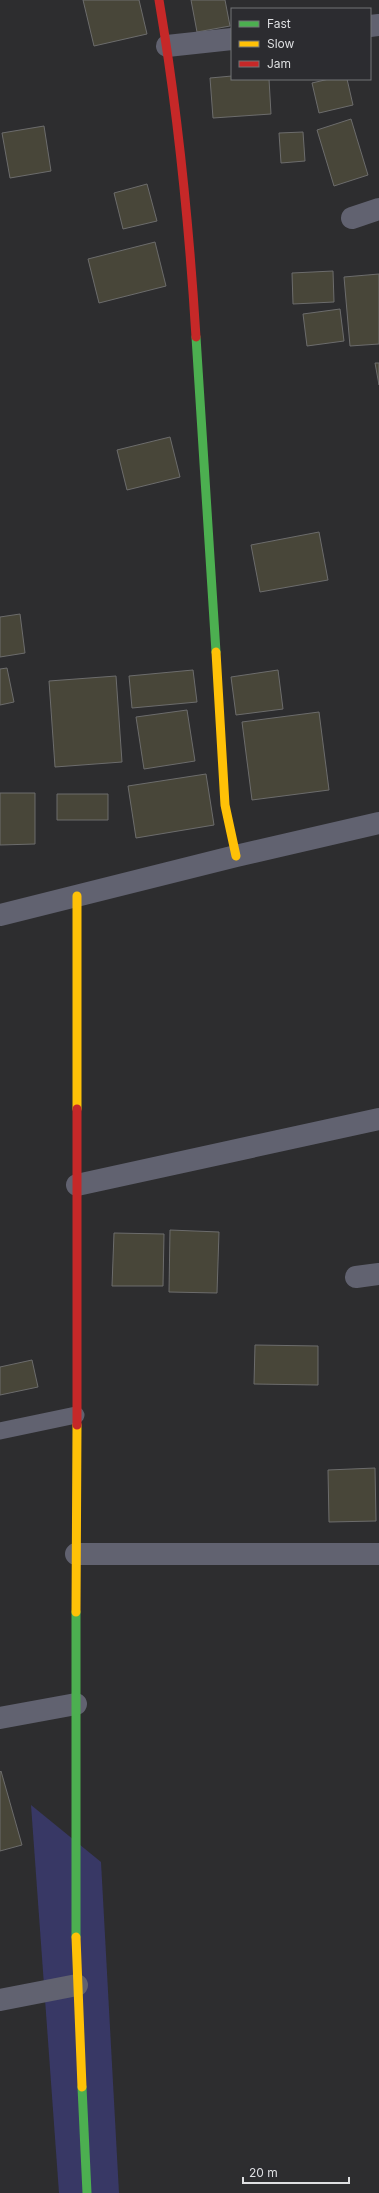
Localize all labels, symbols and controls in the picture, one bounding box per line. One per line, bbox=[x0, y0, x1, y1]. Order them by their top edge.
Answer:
legend bbox=[231, 8, 371, 80]
text: Fast bbox=[267, 16, 291, 31]
text: Slow bbox=[267, 36, 295, 51]
text: Jam bbox=[267, 56, 291, 71]
scale bar bbox=[243, 2159, 349, 2185]
text: 20 m bbox=[249, 2165, 278, 2180]

